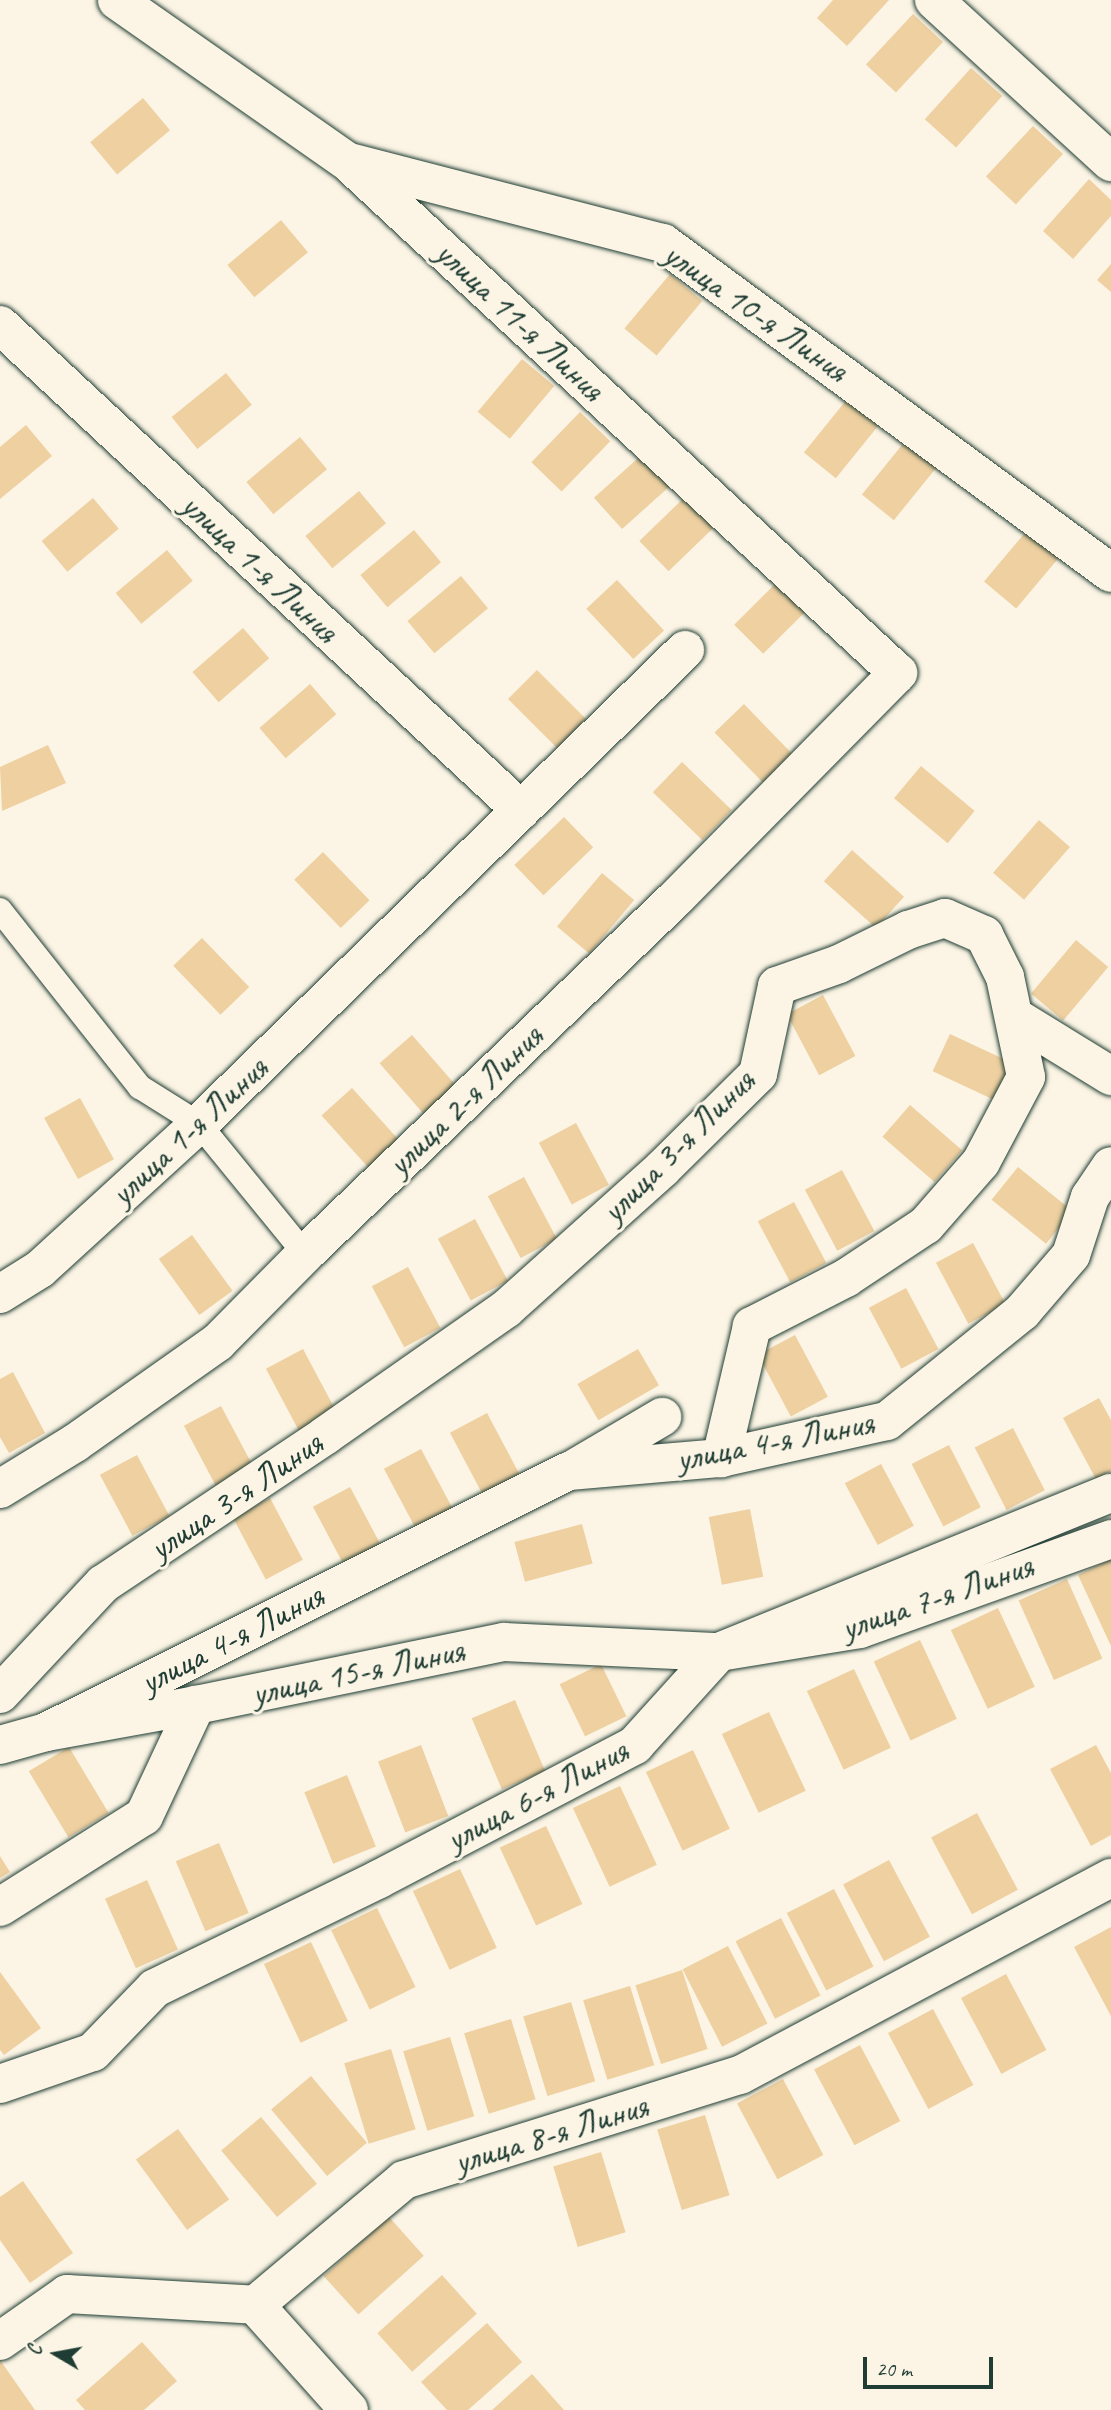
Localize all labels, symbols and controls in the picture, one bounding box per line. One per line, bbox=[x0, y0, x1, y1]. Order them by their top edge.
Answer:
street label: улица 11-я Линия bbox=[427, 232, 613, 410]
street label: улица 10-я Линия bbox=[656, 233, 856, 391]
street label: улица 1-я Линия bbox=[172, 484, 348, 652]
street label: улица 2-я Линия bbox=[378, 1015, 552, 1185]
street label: улица 1-я Линия bbox=[101, 1047, 277, 1215]
street label: улица 3-я Линия bbox=[592, 1060, 764, 1232]
street label: улица 4-я Линия bbox=[673, 1401, 877, 1481]
street label: улица 3-я Линия bbox=[141, 1423, 331, 1569]
street label: улица 7-я Линия bbox=[836, 1545, 1038, 1649]
street label: улица 4-я Линия bbox=[133, 1575, 331, 1703]
street label: улица 15-я Линия bbox=[248, 1629, 468, 1715]
street label: улица 6-я Линия bbox=[439, 1729, 635, 1861]
street label: улица 8-я Линия bbox=[449, 2085, 653, 2183]
north arrow bbox=[21, 2319, 91, 2389]
text: С bbox=[23, 2344, 48, 2357]
scale bar bbox=[866, 2344, 996, 2388]
text: 20 m bbox=[876, 2356, 912, 2382]

